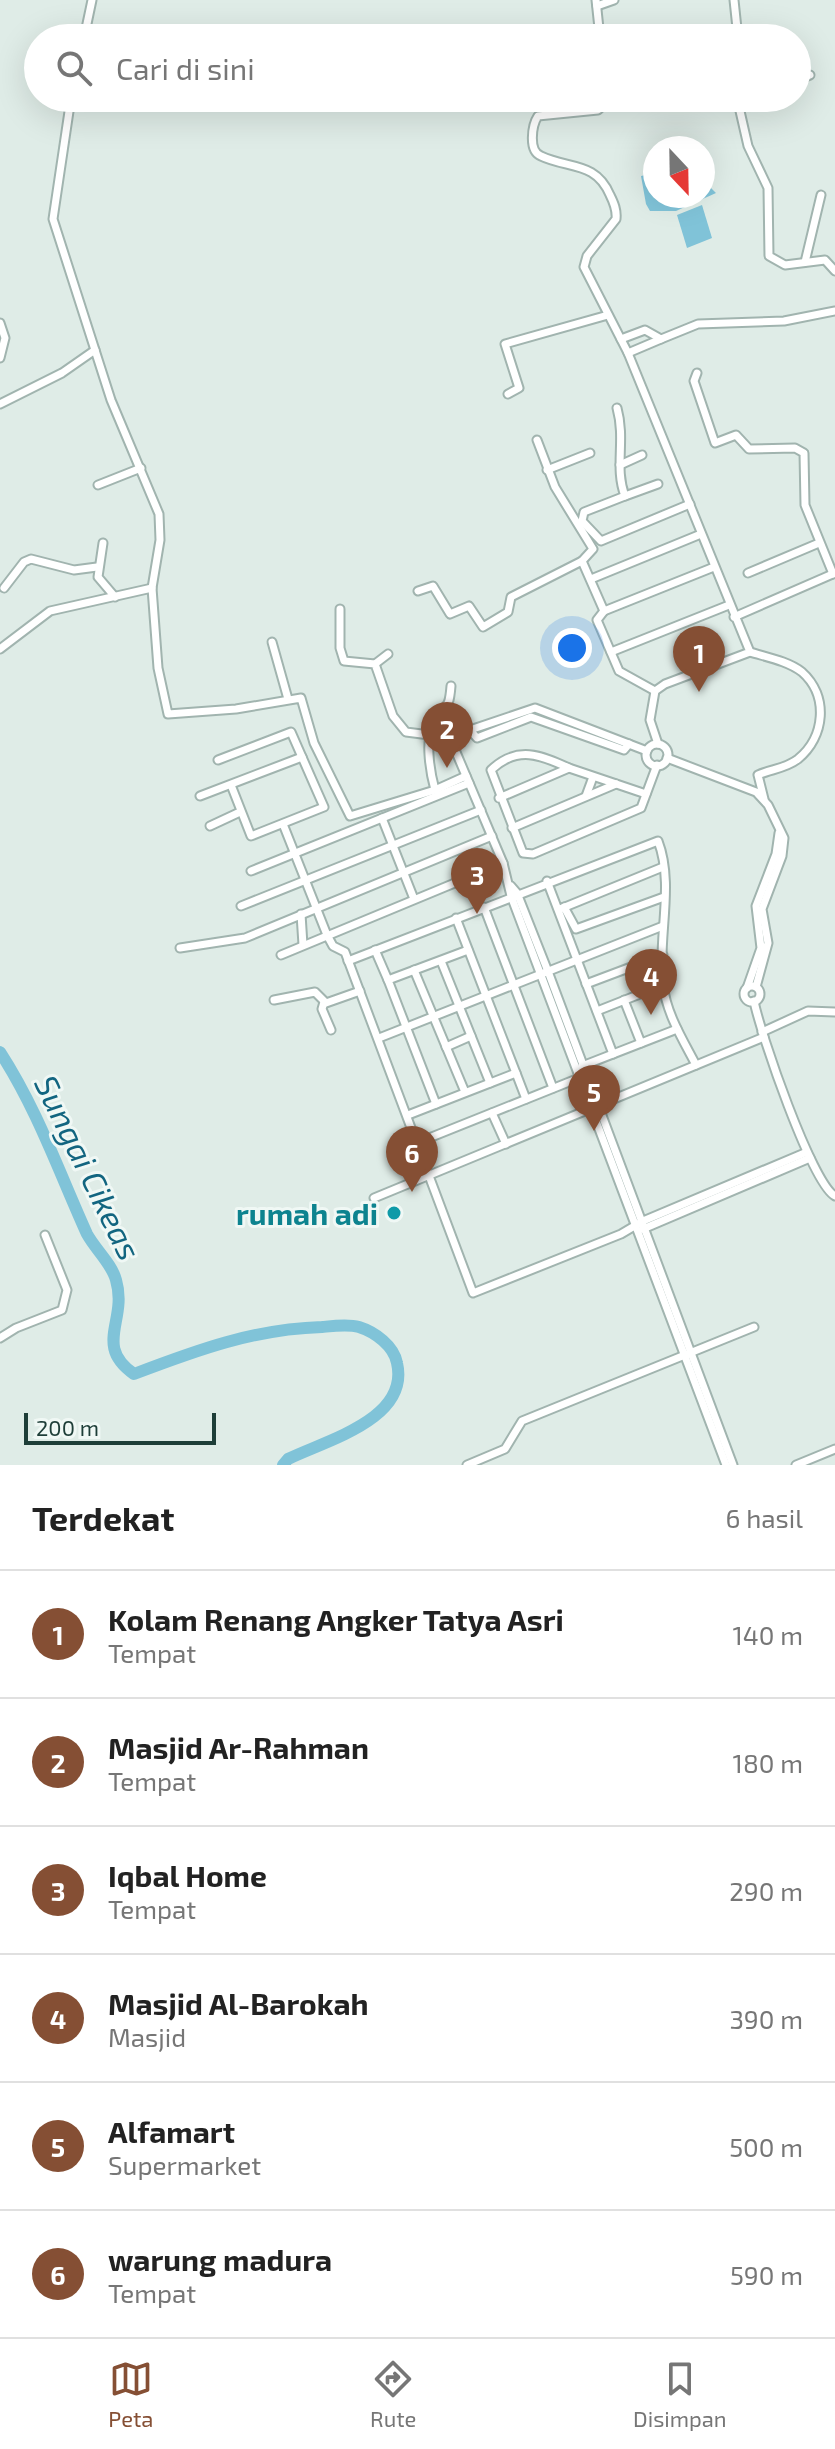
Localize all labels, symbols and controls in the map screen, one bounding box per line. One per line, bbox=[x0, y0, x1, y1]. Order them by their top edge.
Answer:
search box bbox=[24, 24, 811, 112]
icon: search bbox=[52, 46, 96, 90]
text: Cari di sini bbox=[116, 50, 255, 86]
north arrow bbox=[643, 136, 715, 208]
pin: 1 bbox=[673, 626, 725, 692]
your location bbox=[552, 628, 592, 668]
pin: 2 bbox=[421, 702, 473, 768]
pin: 3 bbox=[451, 848, 503, 914]
pin: 4 bbox=[625, 949, 677, 1015]
pin: 5 bbox=[568, 1065, 620, 1131]
water label: Sungai Cikeas bbox=[27, 1069, 150, 1266]
pin: 6 bbox=[386, 1126, 438, 1192]
place label: rumah adi bbox=[236, 1195, 378, 1231]
marker: rumah adi bbox=[385, 1204, 403, 1222]
scale bar bbox=[24, 1409, 216, 1445]
text: 200 m bbox=[36, 1414, 99, 1440]
text: Terdekat bbox=[32, 1497, 174, 1538]
text: 6 hasil bbox=[726, 1502, 803, 1533]
text: Kolam Renang Angker Tatya Asri bbox=[108, 1601, 564, 1637]
text: 1 bbox=[52, 1619, 64, 1650]
text: 140 m bbox=[732, 1619, 803, 1650]
text: Tempat bbox=[108, 1637, 196, 1668]
text: Masjid Ar-Rahman bbox=[108, 1729, 369, 1765]
text: 2 bbox=[50, 1747, 66, 1778]
text: 180 m bbox=[733, 1747, 803, 1778]
text: Tempat bbox=[108, 1765, 196, 1796]
text: Iqbal Home bbox=[108, 1857, 267, 1893]
text: 3 bbox=[51, 1875, 65, 1906]
text: 290 m bbox=[729, 1875, 803, 1906]
text: Tempat bbox=[108, 1893, 196, 1924]
text: Masjid Al-Barokah bbox=[108, 1985, 369, 2021]
text: 4 bbox=[50, 2003, 66, 2034]
text: 390 m bbox=[729, 2003, 803, 2034]
text: Masjid bbox=[108, 2021, 186, 2052]
text: Alfamart bbox=[108, 2113, 235, 2149]
text: 5 bbox=[51, 2131, 65, 2162]
text: 500 m bbox=[729, 2131, 803, 2162]
text: Supermarket bbox=[108, 2149, 261, 2180]
text: warung madura bbox=[108, 2241, 332, 2277]
text: 6 bbox=[50, 2259, 66, 2290]
text: 590 m bbox=[730, 2259, 803, 2290]
text: Tempat bbox=[108, 2277, 196, 2308]
tab: Peta bbox=[108, 2357, 153, 2431]
tab: Rute bbox=[370, 2357, 416, 2431]
tab: Disimpan bbox=[633, 2357, 727, 2431]

